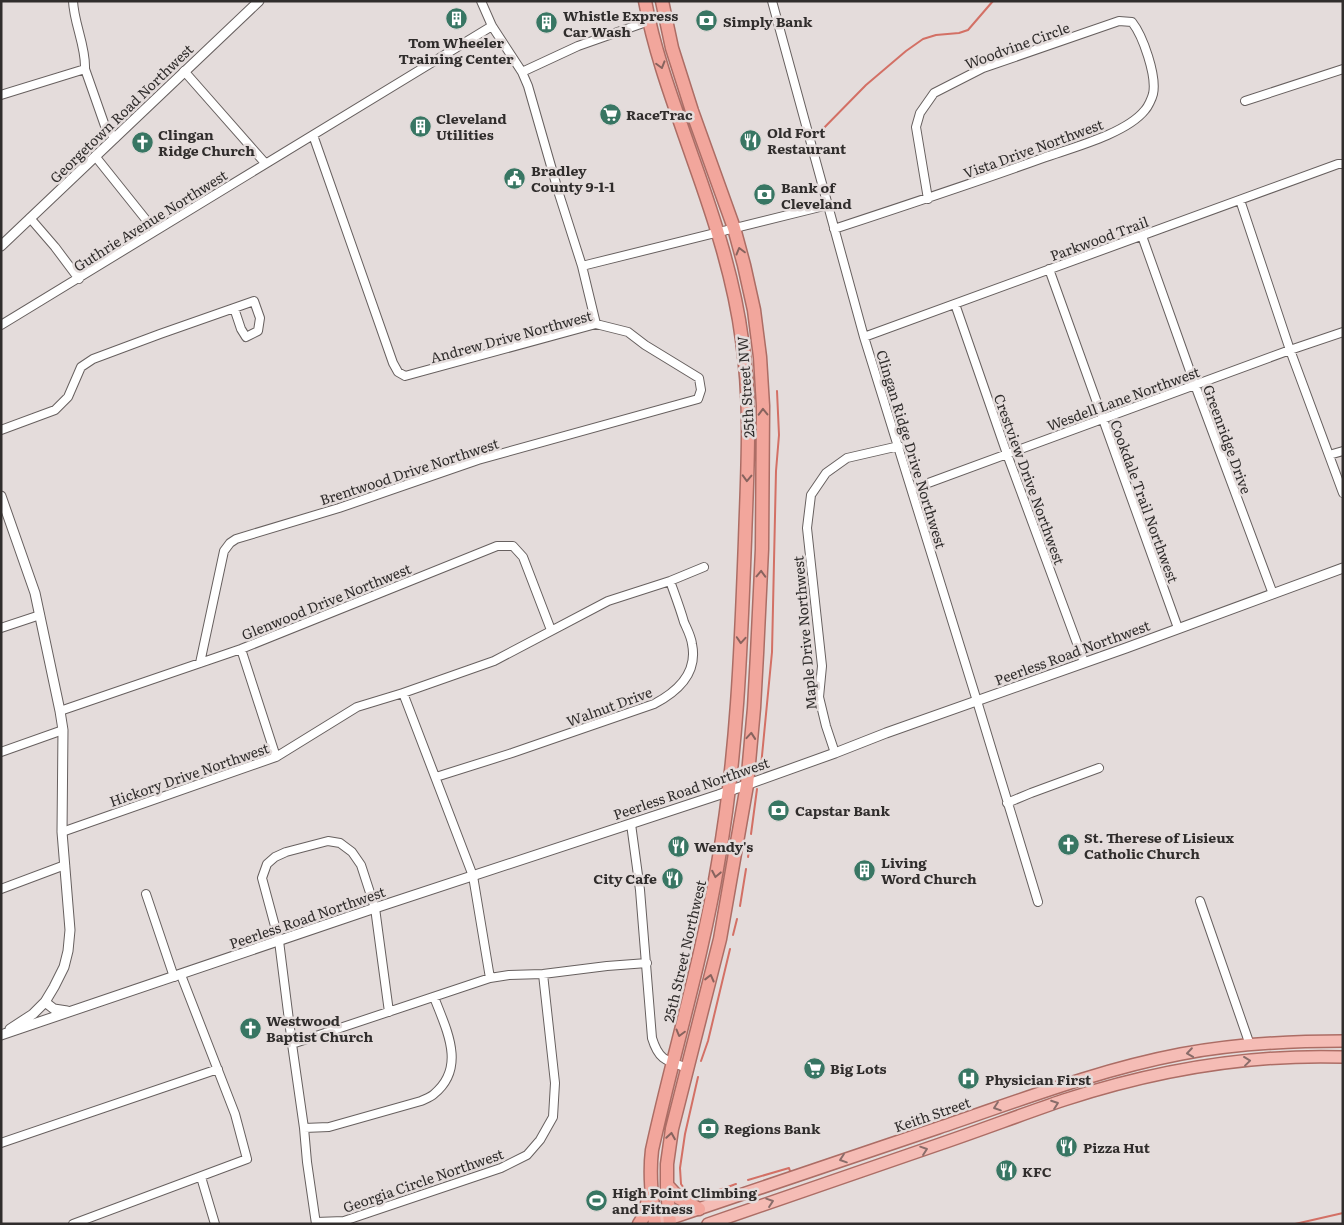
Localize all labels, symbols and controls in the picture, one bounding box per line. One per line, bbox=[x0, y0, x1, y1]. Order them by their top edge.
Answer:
place label: Whistle Express Car Wash bbox=[563, 5, 678, 41]
building icon: Tom Wheeler Training Center bbox=[444, 7, 468, 31]
bank icon: Simply Bank bbox=[695, 9, 719, 33]
building icon: Whistle Express Car Wash bbox=[535, 11, 559, 35]
place label: Simply Bank bbox=[723, 11, 813, 31]
street label: Woodvine Circle bbox=[962, 17, 1072, 73]
place label: Tom Wheeler Training Center bbox=[398, 32, 514, 68]
street label: Georgetown Road Northwest bbox=[45, 39, 197, 187]
one-way arrow bbox=[656, 61, 666, 69]
supermarket icon: RaceTrac bbox=[598, 102, 622, 126]
place label: RaceTrac bbox=[626, 104, 693, 124]
place label: Cleveland Utilities bbox=[436, 108, 507, 144]
street label: Vista Drive Northwest bbox=[960, 113, 1106, 183]
building icon: Cleveland Utilities bbox=[408, 114, 432, 138]
place label: Old Fort Restaurant bbox=[767, 122, 847, 158]
place label: Clingan Ridge Church bbox=[158, 124, 255, 160]
restaurant icon: Old Fort Restaurant bbox=[739, 128, 763, 152]
church icon: Clingan Ridge Church bbox=[130, 130, 154, 154]
place label: Bradley County 9-1-1 bbox=[531, 160, 615, 196]
street label: Guthrie Avenue Northwest bbox=[69, 164, 231, 276]
public building icon: Bradley County 9-1-1 bbox=[503, 166, 527, 190]
place label: Bank of Cleveland bbox=[781, 177, 852, 213]
bank icon: Bank of Cleveland bbox=[753, 183, 777, 207]
street label: Parkwood Trail bbox=[1047, 211, 1151, 265]
one-way arrow bbox=[735, 247, 746, 256]
street label: Andrew Drive Northwest bbox=[428, 305, 594, 367]
street label: 25th Street NW bbox=[731, 336, 759, 438]
street label: Clingan Ridge Drive Northwest bbox=[872, 347, 952, 551]
street label: Wesdell Lane Northwest bbox=[1044, 361, 1203, 435]
street label: Greenridge Drive bbox=[1199, 382, 1257, 496]
street label: Crestview Drive Northwest bbox=[990, 391, 1070, 568]
one-way arrow bbox=[758, 408, 768, 416]
street label: Cookdale Trail Northwest bbox=[1106, 417, 1184, 586]
street label: Brentwood Drive Northwest bbox=[317, 432, 501, 509]
one-way arrow bbox=[742, 474, 753, 482]
street label: Maple Drive Northwest bbox=[787, 555, 821, 711]
street label: Glenwood Drive Northwest bbox=[238, 558, 414, 644]
one-way arrow bbox=[755, 570, 766, 578]
street label: Peerless Road Northwest bbox=[992, 614, 1153, 689]
one-way arrow bbox=[736, 637, 747, 645]
street label: Walnut Drive bbox=[563, 681, 655, 731]
one-way arrow bbox=[745, 732, 756, 740]
street label: Hickory Drive Northwest bbox=[106, 737, 272, 811]
street label: Peerless Road Northwest bbox=[610, 752, 772, 824]
bank icon: Capstar Bank bbox=[767, 798, 791, 822]
place label: Capstar Bank bbox=[795, 800, 890, 820]
place label: St. Therese of Lisieux Catholic Church bbox=[1084, 827, 1235, 863]
church icon: St. Therese of Lisieux Catholic Church bbox=[1056, 833, 1080, 857]
restaurant icon: Wendy's bbox=[666, 834, 690, 858]
place label: Wendy's bbox=[694, 836, 753, 856]
place label: Living Word Church bbox=[881, 852, 977, 888]
building icon: Living Word Church bbox=[853, 858, 877, 882]
restaurant icon: City Cafe bbox=[661, 866, 685, 890]
place label: City Cafe bbox=[593, 868, 657, 888]
one-way arrow bbox=[712, 870, 722, 879]
street label: 25th Street Northwest bbox=[658, 877, 710, 1024]
street label: Peerless Road Northwest bbox=[226, 881, 388, 953]
one-way arrow bbox=[704, 974, 715, 983]
place label: Westwood Baptist Church bbox=[266, 1010, 373, 1046]
church icon: Westwood Baptist Church bbox=[238, 1016, 262, 1040]
one-way arrow bbox=[676, 1028, 686, 1036]
one-way arrow bbox=[1185, 1047, 1193, 1058]
supermarket icon: Big Lots bbox=[802, 1056, 826, 1080]
one-way arrow bbox=[1243, 1056, 1251, 1067]
place label: Big Lots bbox=[830, 1058, 887, 1078]
hospital icon: Physician First bbox=[957, 1067, 981, 1091]
place label: Physician First bbox=[985, 1069, 1092, 1089]
street label: Keith Street bbox=[891, 1091, 973, 1136]
one-way arrow bbox=[1050, 1100, 1058, 1110]
one-way arrow bbox=[993, 1101, 1002, 1111]
bank icon: Regions Bank bbox=[696, 1116, 720, 1140]
place label: Regions Bank bbox=[724, 1118, 821, 1138]
one-way arrow bbox=[666, 1132, 676, 1140]
restaurant icon: Pizza Hut bbox=[1055, 1135, 1079, 1159]
place label: Pizza Hut bbox=[1083, 1137, 1151, 1157]
street label: Georgia Circle Northwest bbox=[340, 1143, 506, 1217]
one-way arrow bbox=[919, 1146, 928, 1156]
one-way arrow bbox=[839, 1154, 848, 1164]
restaurant icon: KFC bbox=[994, 1159, 1018, 1183]
place label: KFC bbox=[1022, 1161, 1052, 1181]
place label: High Point Climbing and Fitness bbox=[612, 1182, 757, 1218]
sports icon: High Point Climbing and Fitness bbox=[584, 1188, 608, 1212]
one-way arrow bbox=[766, 1198, 774, 1208]

